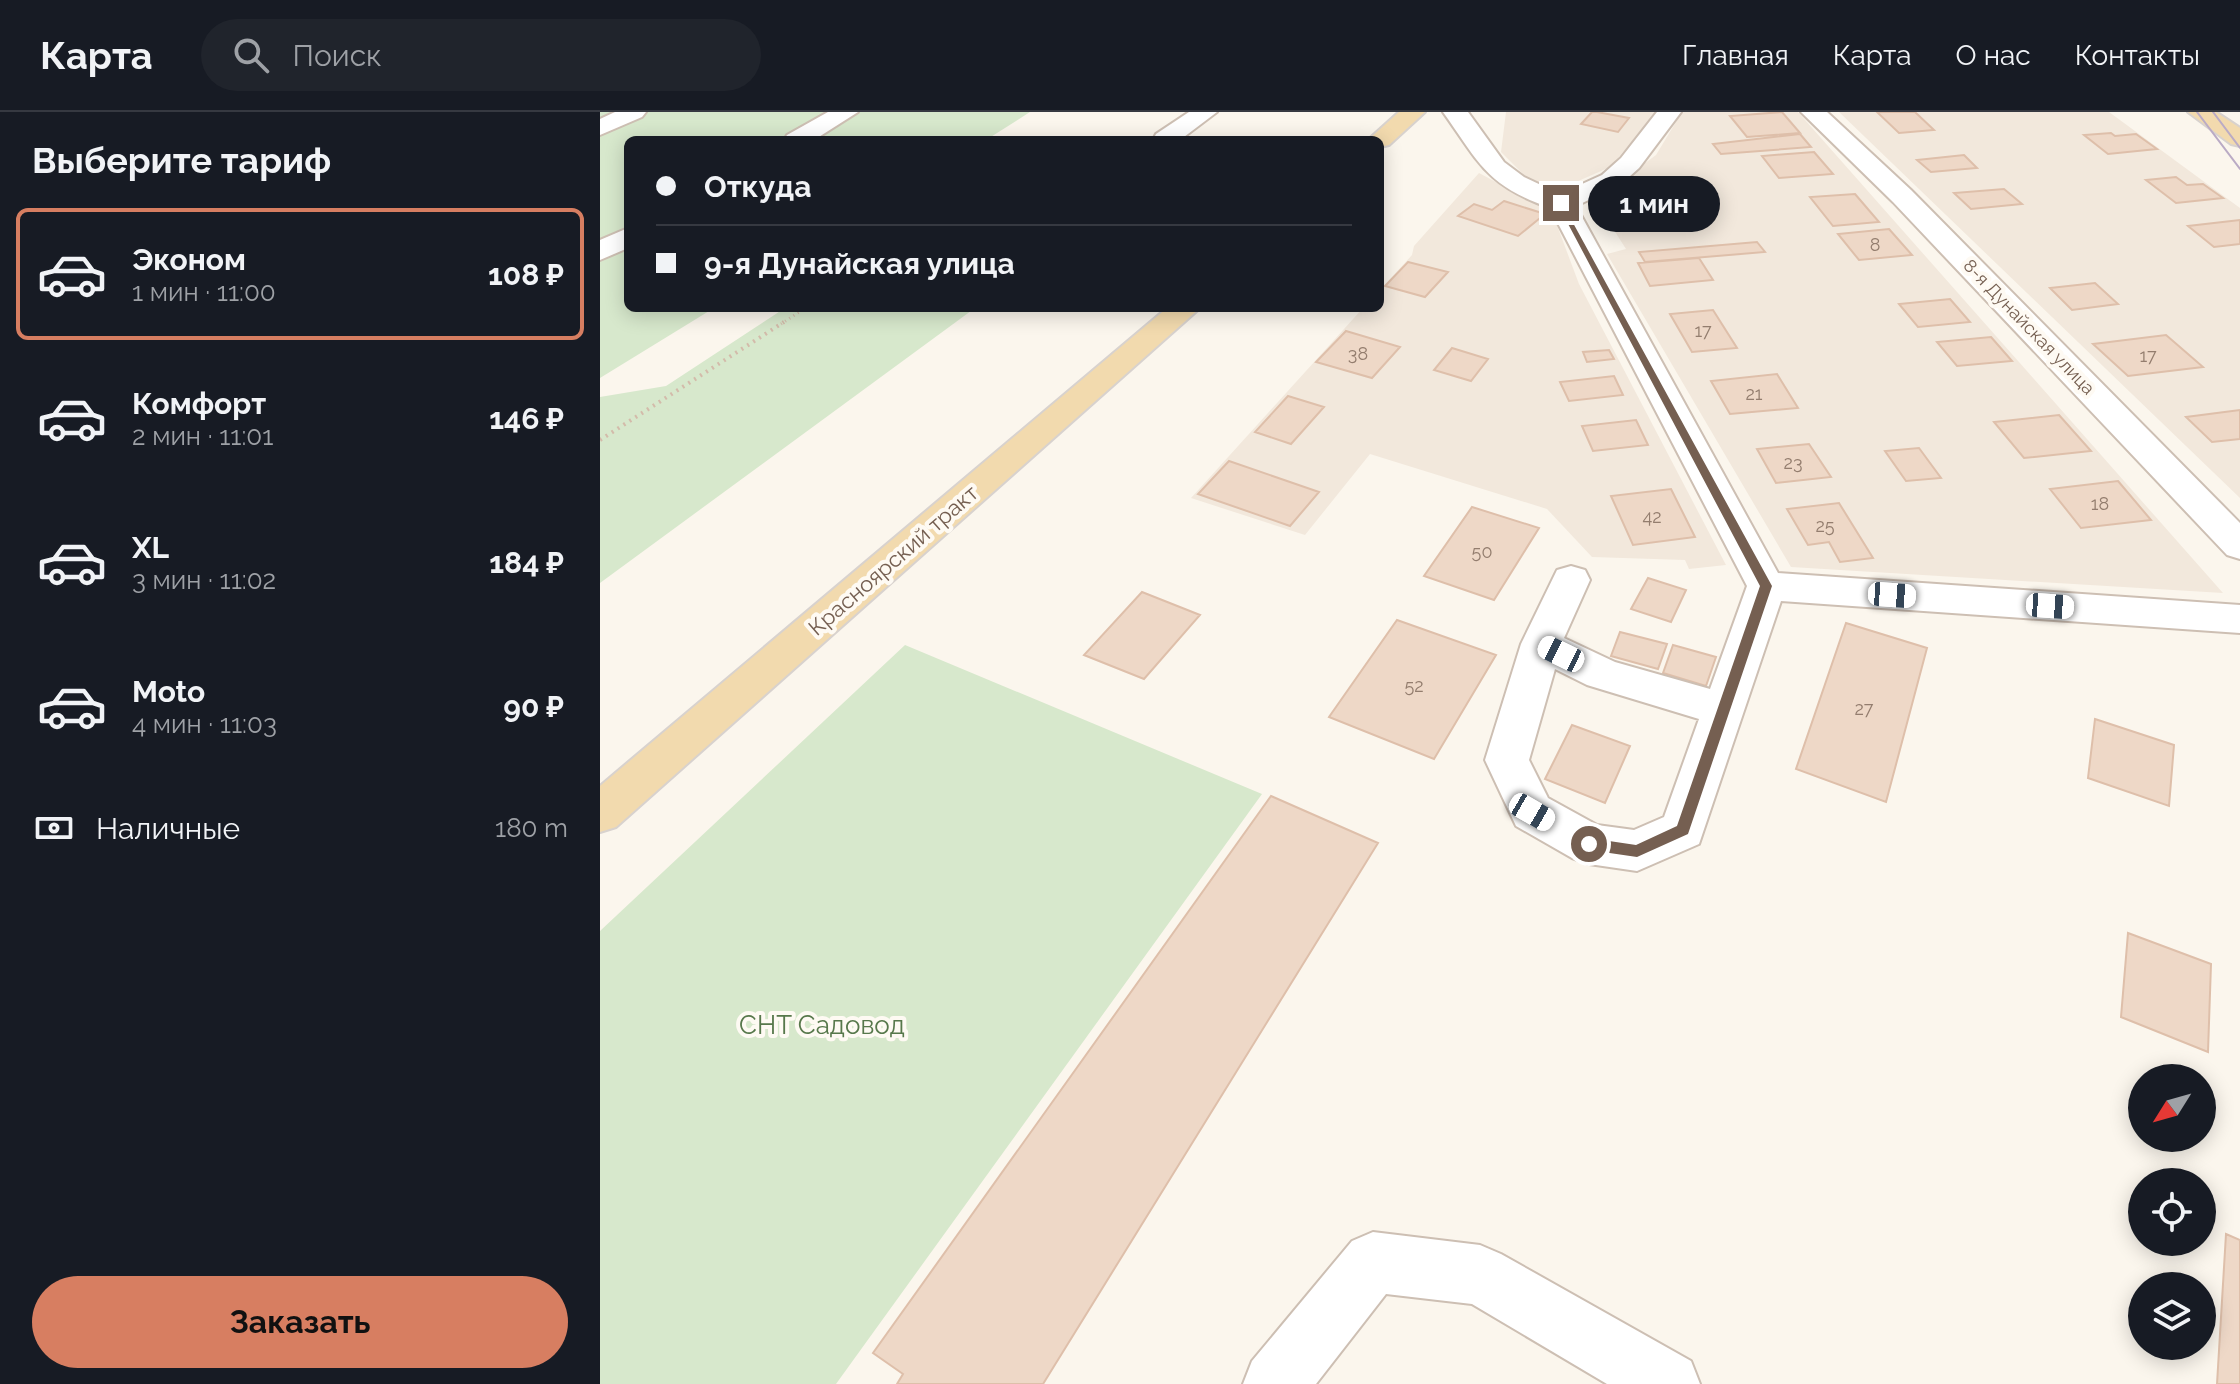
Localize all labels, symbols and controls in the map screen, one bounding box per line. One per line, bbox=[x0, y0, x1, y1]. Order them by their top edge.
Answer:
search box bbox=[201, 19, 761, 91]
text: Карта bbox=[40, 33, 153, 78]
icon: search bbox=[229, 33, 273, 77]
text: Поиск bbox=[293, 38, 382, 73]
text: Главная bbox=[1682, 39, 1789, 72]
text: Карта bbox=[1833, 39, 1912, 72]
text: О нас bbox=[1956, 39, 2031, 72]
text: Контакты bbox=[2075, 39, 2200, 72]
text: Выберите тариф bbox=[32, 139, 331, 181]
text: Откуда bbox=[704, 169, 811, 204]
callout: 1 мин bbox=[1589, 175, 1721, 231]
route end bbox=[1543, 185, 1579, 221]
text: 1 мин bbox=[1619, 189, 1689, 219]
house number: 8 bbox=[1870, 234, 1880, 255]
icon: car bbox=[36, 238, 108, 310]
text: Эконом bbox=[132, 242, 246, 277]
text: 9-я Дунайская улица bbox=[704, 246, 1015, 281]
street label: 8-я Дунайская улица bbox=[1959, 255, 2099, 399]
text: 108 ₽ bbox=[488, 257, 564, 292]
text: 1 мин · 11:00 bbox=[132, 277, 276, 307]
house number: 17 bbox=[1694, 320, 1712, 341]
house number: 38 bbox=[1348, 343, 1368, 364]
house number: 17 bbox=[2139, 345, 2157, 366]
icon: car bbox=[36, 382, 108, 454]
house number: 21 bbox=[1745, 383, 1763, 404]
text: Комфорт bbox=[132, 386, 266, 421]
text: 146 ₽ bbox=[489, 401, 564, 436]
text: 2 мин · 11:01 bbox=[132, 421, 273, 451]
house number: 23 bbox=[1784, 452, 1803, 473]
street label: Красноярский тракт bbox=[803, 479, 983, 641]
house number: 18 bbox=[2091, 493, 2109, 514]
house number: 42 bbox=[1642, 506, 1662, 527]
house number: 25 bbox=[1815, 515, 1835, 536]
icon: car bbox=[36, 526, 108, 598]
text: XL bbox=[132, 530, 169, 565]
house number: 50 bbox=[1472, 541, 1492, 562]
text: 184 ₽ bbox=[489, 545, 564, 580]
text: 3 мин · 11:02 bbox=[132, 565, 276, 595]
car bbox=[1867, 581, 1917, 609]
car bbox=[2025, 592, 2075, 620]
car bbox=[1534, 633, 1588, 675]
icon: car bbox=[36, 670, 108, 742]
text: Moto bbox=[132, 674, 205, 709]
house number: 52 bbox=[1404, 675, 1424, 696]
text: 90 ₽ bbox=[503, 689, 564, 724]
house number: 27 bbox=[1854, 698, 1874, 719]
text: 4 мин · 11:03 bbox=[132, 709, 277, 739]
car bbox=[1505, 790, 1559, 834]
icon: cash bbox=[32, 806, 76, 850]
text: Наличные bbox=[96, 811, 240, 846]
text: 180 m bbox=[495, 813, 568, 843]
route start bbox=[1571, 826, 1607, 862]
park label: СНТ Садовод bbox=[739, 1010, 905, 1040]
north arrow bbox=[2128, 1064, 2216, 1152]
map controls bbox=[2128, 1064, 2216, 1360]
button: locate bbox=[2128, 1168, 2216, 1256]
button: layers bbox=[2128, 1272, 2216, 1360]
button: Заказать bbox=[32, 1276, 568, 1368]

